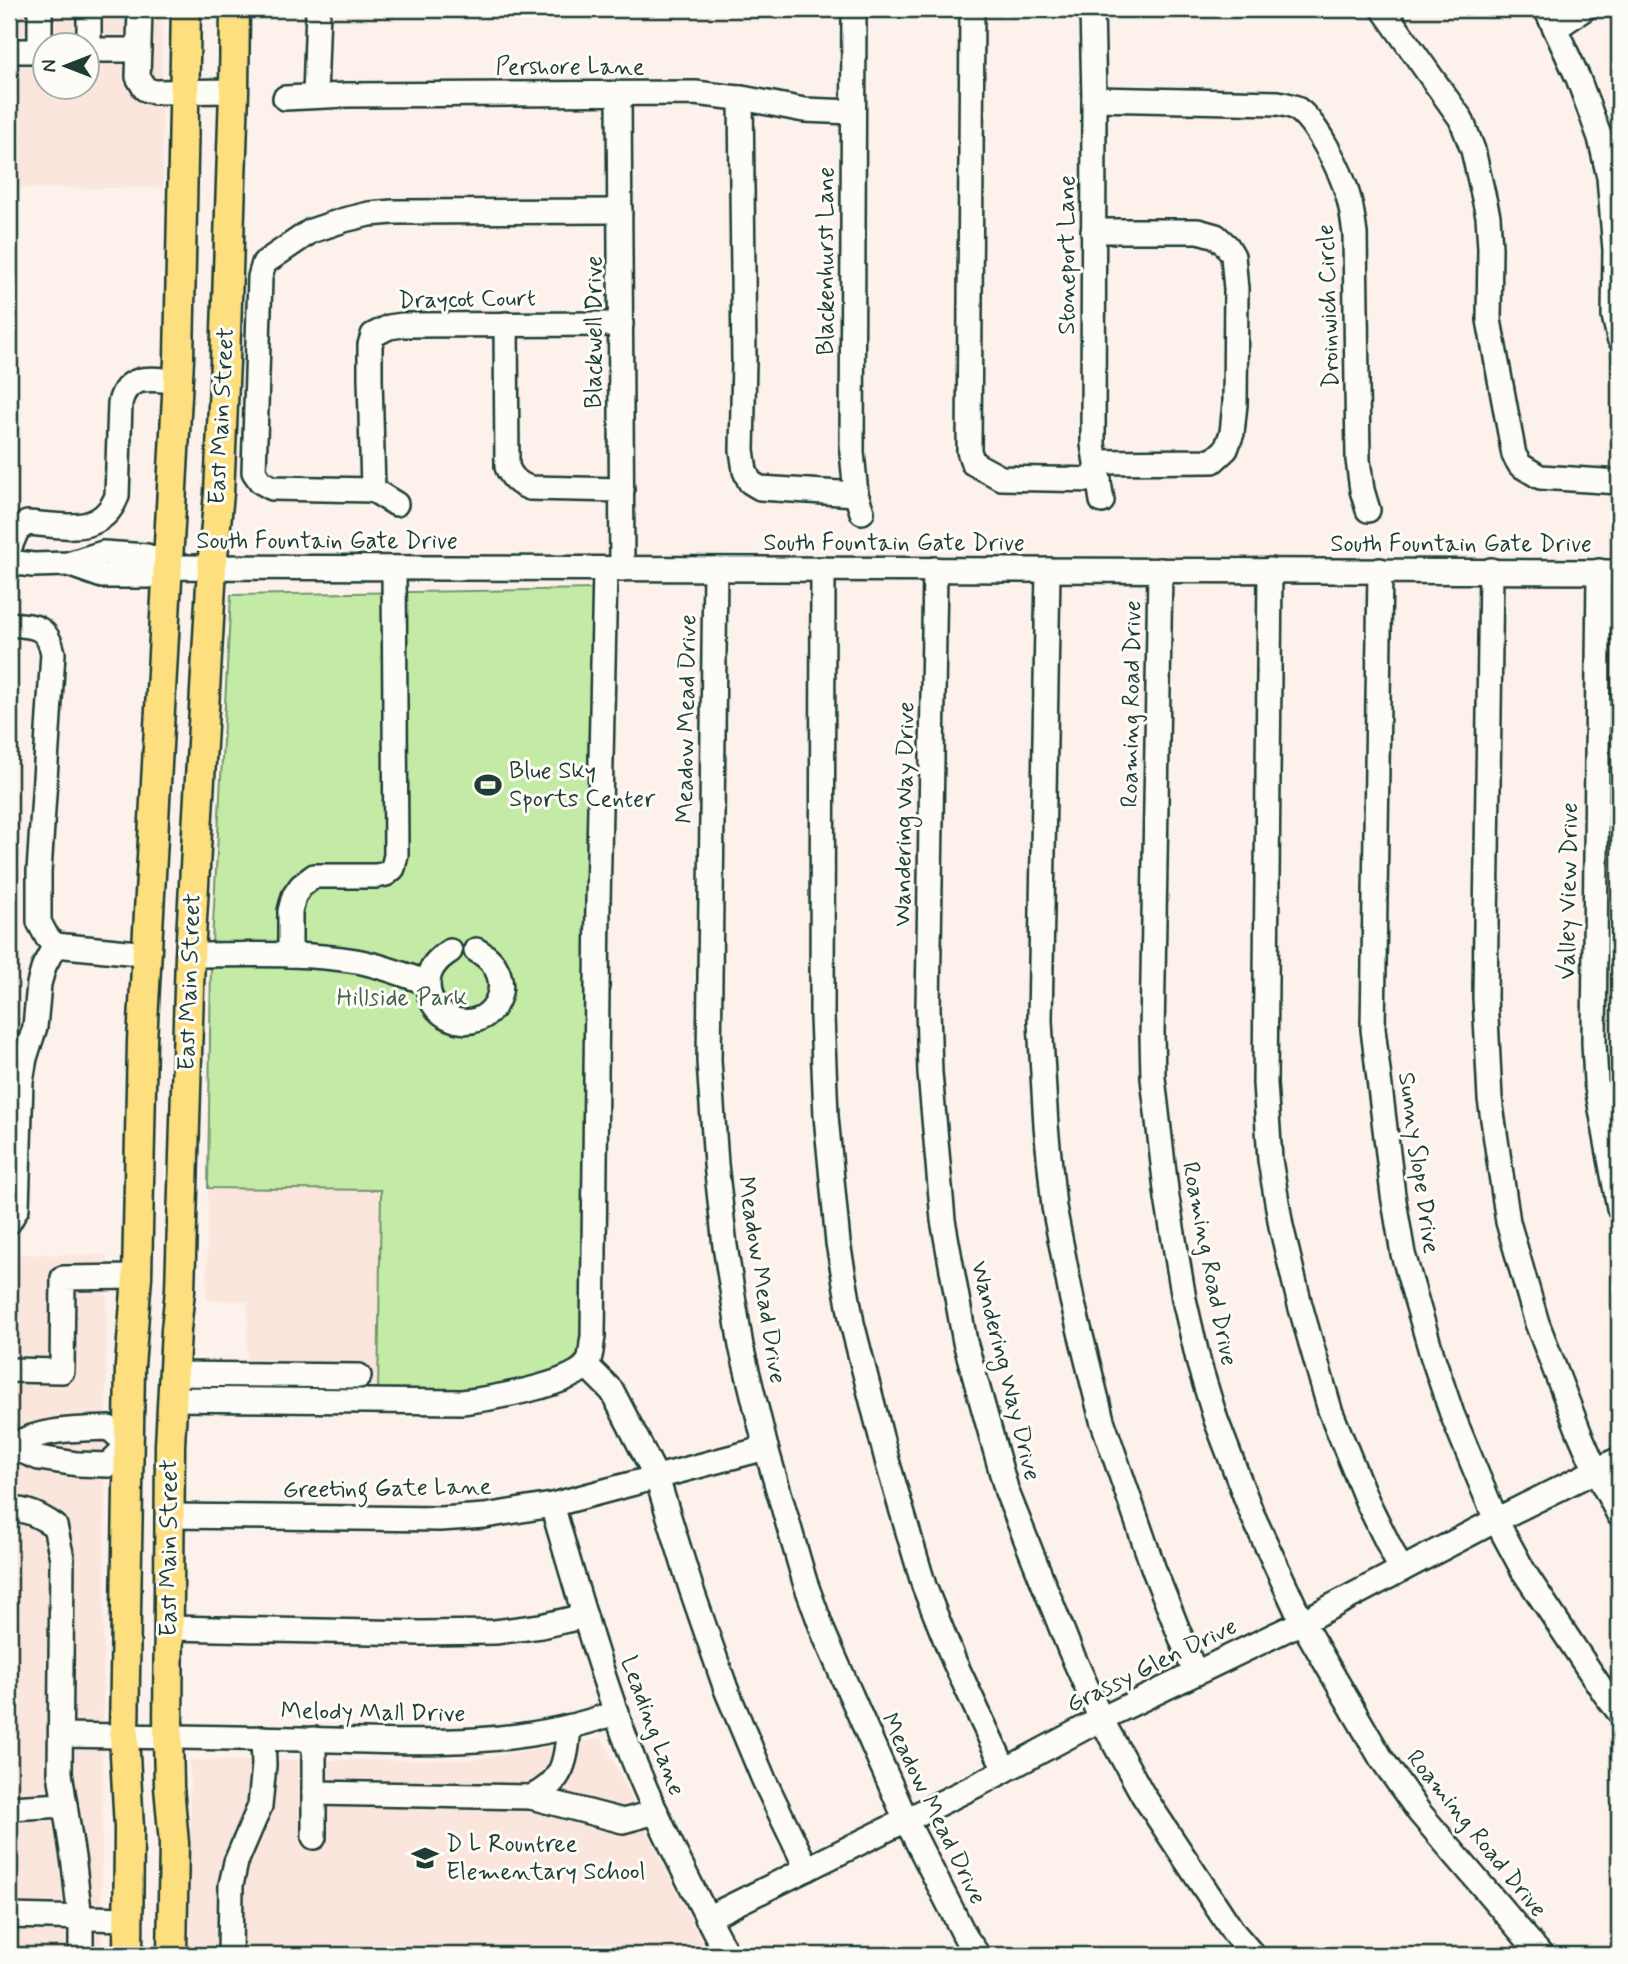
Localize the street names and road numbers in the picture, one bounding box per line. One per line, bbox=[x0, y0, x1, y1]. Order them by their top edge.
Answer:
street label: Pershore Lane bbox=[495, 52, 645, 83]
street label: Blackenhurst Lane bbox=[811, 167, 842, 355]
street label: Stoneport Lane bbox=[1052, 175, 1083, 335]
street label: Droinwich Circle bbox=[1311, 224, 1347, 388]
street label: Blackwell Drive bbox=[579, 256, 610, 408]
street label: Draycot Court bbox=[398, 283, 536, 317]
street label: East Main Street bbox=[202, 326, 242, 506]
street label: South Fountain Gate Drive bbox=[196, 526, 458, 557]
street label: South Fountain Gate Drive bbox=[763, 528, 1025, 559]
street label: South Fountain Gate Drive bbox=[1330, 529, 1592, 560]
street label: Roaming Road Drive bbox=[1115, 600, 1149, 808]
street label: Meadow Mead Drive bbox=[670, 614, 704, 824]
street label: Wandering Way Drive bbox=[888, 701, 924, 927]
street label: Valley View Drive bbox=[1552, 802, 1586, 980]
street label: East Main Street bbox=[171, 893, 209, 1071]
street label: Sunny Slope Drive bbox=[1390, 1070, 1446, 1256]
street label: Roaming Road Drive bbox=[1174, 1159, 1244, 1369]
street label: Meadow Mead Drive bbox=[729, 1174, 793, 1386]
street label: Wandering Way Drive bbox=[961, 1258, 1047, 1484]
street label: East Main Street bbox=[154, 1459, 185, 1637]
street label: Greeting Gate Lane bbox=[282, 1472, 492, 1509]
street label: Grassy Glen Drive bbox=[1062, 1611, 1242, 1721]
street label: Leading Lane bbox=[612, 1652, 692, 1800]
street label: Melody Mall Drive bbox=[280, 1696, 466, 1730]
street label: Meadow Mead Drive bbox=[873, 1708, 993, 1910]
street label: Roaming Road Drive bbox=[1399, 1744, 1553, 1924]

